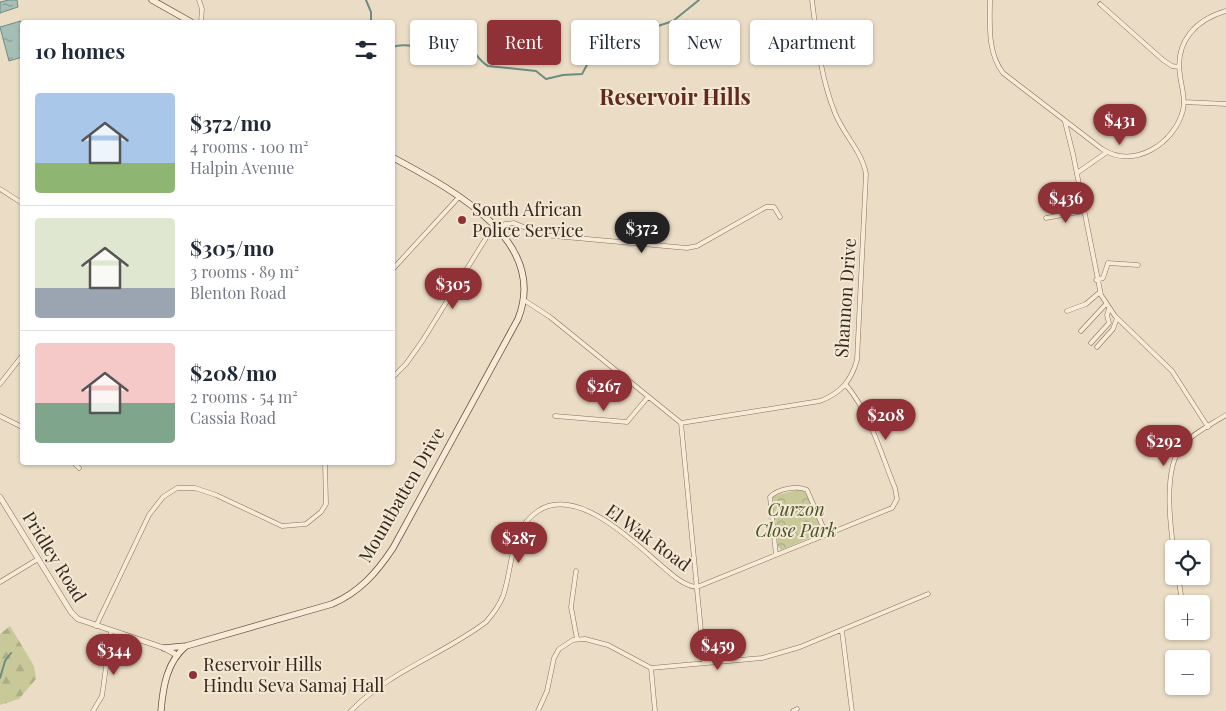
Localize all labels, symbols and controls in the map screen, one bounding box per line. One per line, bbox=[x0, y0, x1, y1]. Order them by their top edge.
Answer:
chip: Buy bbox=[410, 20, 477, 65]
chip: Rent bbox=[487, 20, 561, 65]
chip: Filters bbox=[571, 20, 659, 65]
chip: New bbox=[669, 20, 740, 65]
chip: Apartment bbox=[750, 20, 873, 65]
text: 10 homes bbox=[35, 36, 125, 64]
icon: filters bbox=[352, 36, 380, 64]
district label: Reservoir Hills bbox=[599, 81, 751, 111]
pin: $431 bbox=[1090, 104, 1150, 146]
text: $372/mo bbox=[190, 108, 271, 136]
text: $431 bbox=[1104, 109, 1136, 130]
icon: home bbox=[75, 113, 135, 173]
text: 4 rooms · 100 m² bbox=[190, 136, 309, 157]
text: Halpin Avenue bbox=[190, 157, 294, 178]
pin: $436 bbox=[1036, 182, 1096, 224]
text: $436 bbox=[1049, 187, 1083, 208]
place label: South African Police Service bbox=[472, 197, 584, 242]
pin: $372 bbox=[612, 212, 672, 254]
marker: South African Police Service bbox=[456, 214, 468, 226]
text: $372 bbox=[626, 217, 658, 238]
text: $305/mo bbox=[190, 233, 274, 261]
street label: Shannon Drive bbox=[829, 237, 861, 359]
icon: home bbox=[75, 238, 135, 298]
text: 3 rooms · 89 m² bbox=[190, 261, 299, 282]
pin: $305 bbox=[423, 268, 483, 310]
text: $305 bbox=[436, 273, 470, 294]
text: Blenton Road bbox=[190, 282, 286, 303]
text: $208/mo bbox=[190, 358, 277, 386]
icon: home bbox=[75, 363, 135, 423]
pin: $267 bbox=[574, 370, 634, 412]
text: $267 bbox=[587, 375, 621, 396]
text: 2 rooms · 54 m² bbox=[190, 386, 298, 407]
pin: $208 bbox=[856, 398, 916, 441]
text: $208 bbox=[868, 404, 904, 425]
text: Cassia Road bbox=[190, 407, 276, 428]
street label: Mountbatten Drive bbox=[353, 423, 450, 566]
pin: $292 bbox=[1134, 424, 1194, 467]
text: $292 bbox=[1147, 430, 1181, 451]
park label: Curzon Close Park bbox=[755, 497, 837, 542]
street label: El Wak Road bbox=[601, 498, 696, 576]
street label: Pridley Road bbox=[18, 507, 92, 607]
pin: $287 bbox=[489, 522, 549, 564]
text: $287 bbox=[502, 527, 536, 548]
map controls bbox=[1165, 540, 1210, 695]
button: locate bbox=[1165, 540, 1210, 585]
button: + bbox=[1165, 595, 1210, 640]
pin: $459 bbox=[688, 628, 748, 671]
pin: $344 bbox=[84, 634, 144, 676]
text: $459 bbox=[701, 634, 735, 655]
text: $344 bbox=[97, 639, 131, 660]
button: − bbox=[1165, 650, 1210, 695]
place label: Reservoir Hills Hindu Seva Samaj Hall bbox=[203, 652, 384, 697]
marker: Reservoir Hills Hindu Seva Samaj Hall bbox=[187, 669, 199, 681]

